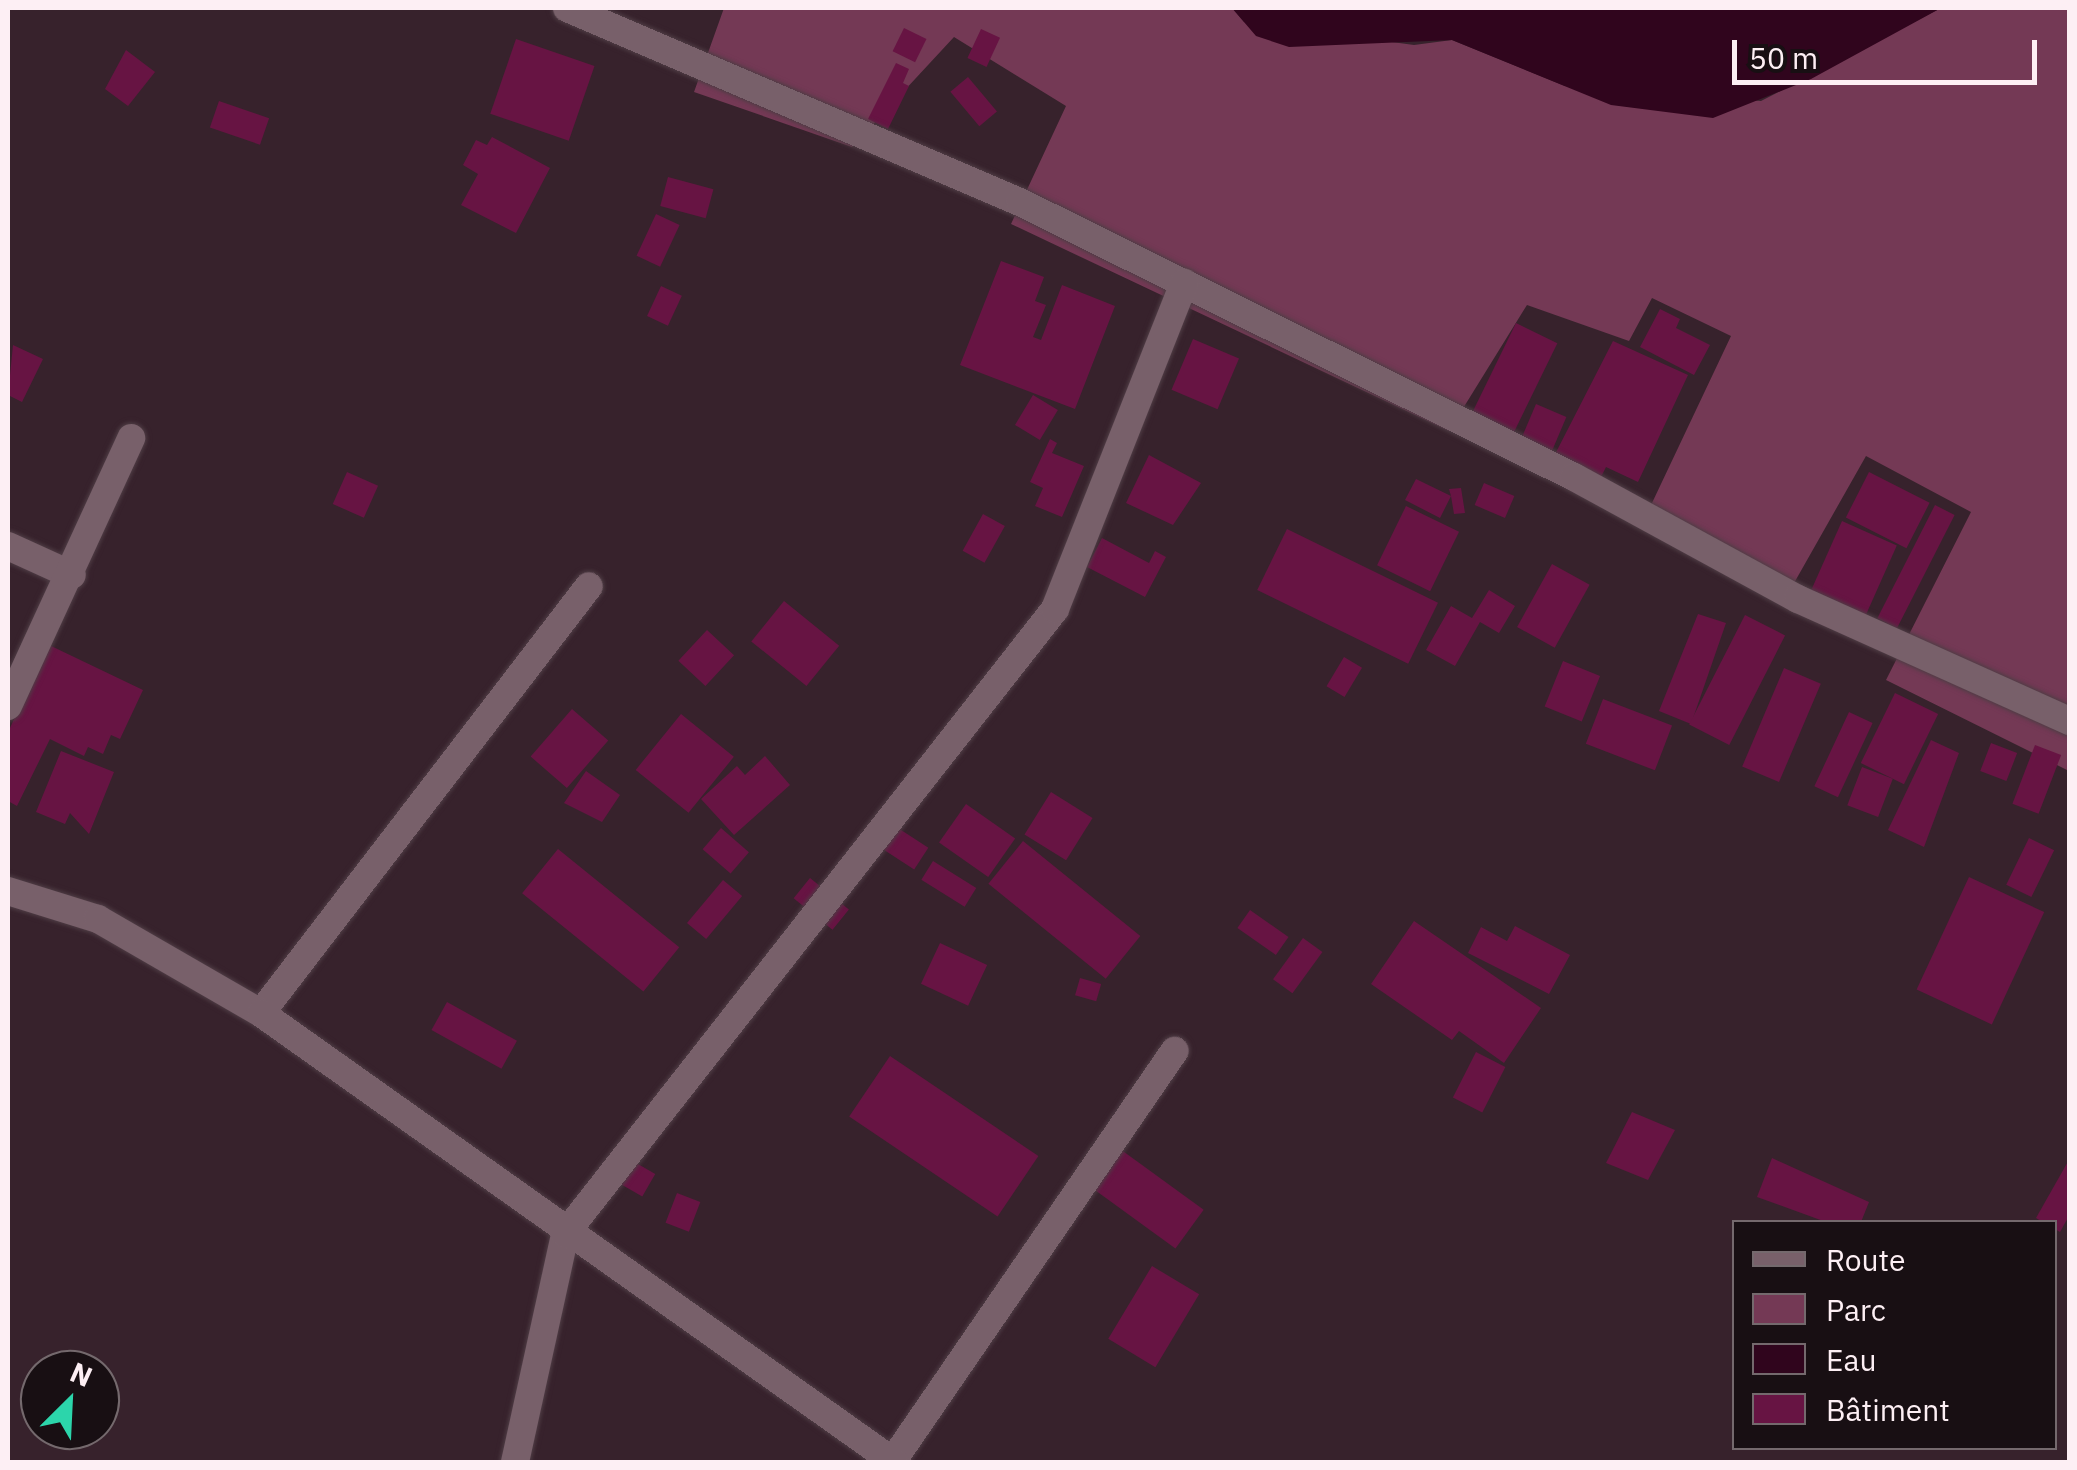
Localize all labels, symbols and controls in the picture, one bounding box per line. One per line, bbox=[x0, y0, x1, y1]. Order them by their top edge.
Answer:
scale bar bbox=[1737, 20, 2042, 82]
text: 50 m bbox=[1749, 38, 1818, 77]
legend bbox=[1732, 1220, 2057, 1450]
text: Route bbox=[1826, 1240, 1905, 1279]
text: Parc bbox=[1826, 1290, 1886, 1329]
text: Eau bbox=[1826, 1340, 1877, 1379]
north arrow bbox=[20, 1350, 120, 1450]
text: N bbox=[65, 1353, 98, 1395]
text: Bâtiment bbox=[1826, 1390, 1950, 1429]

